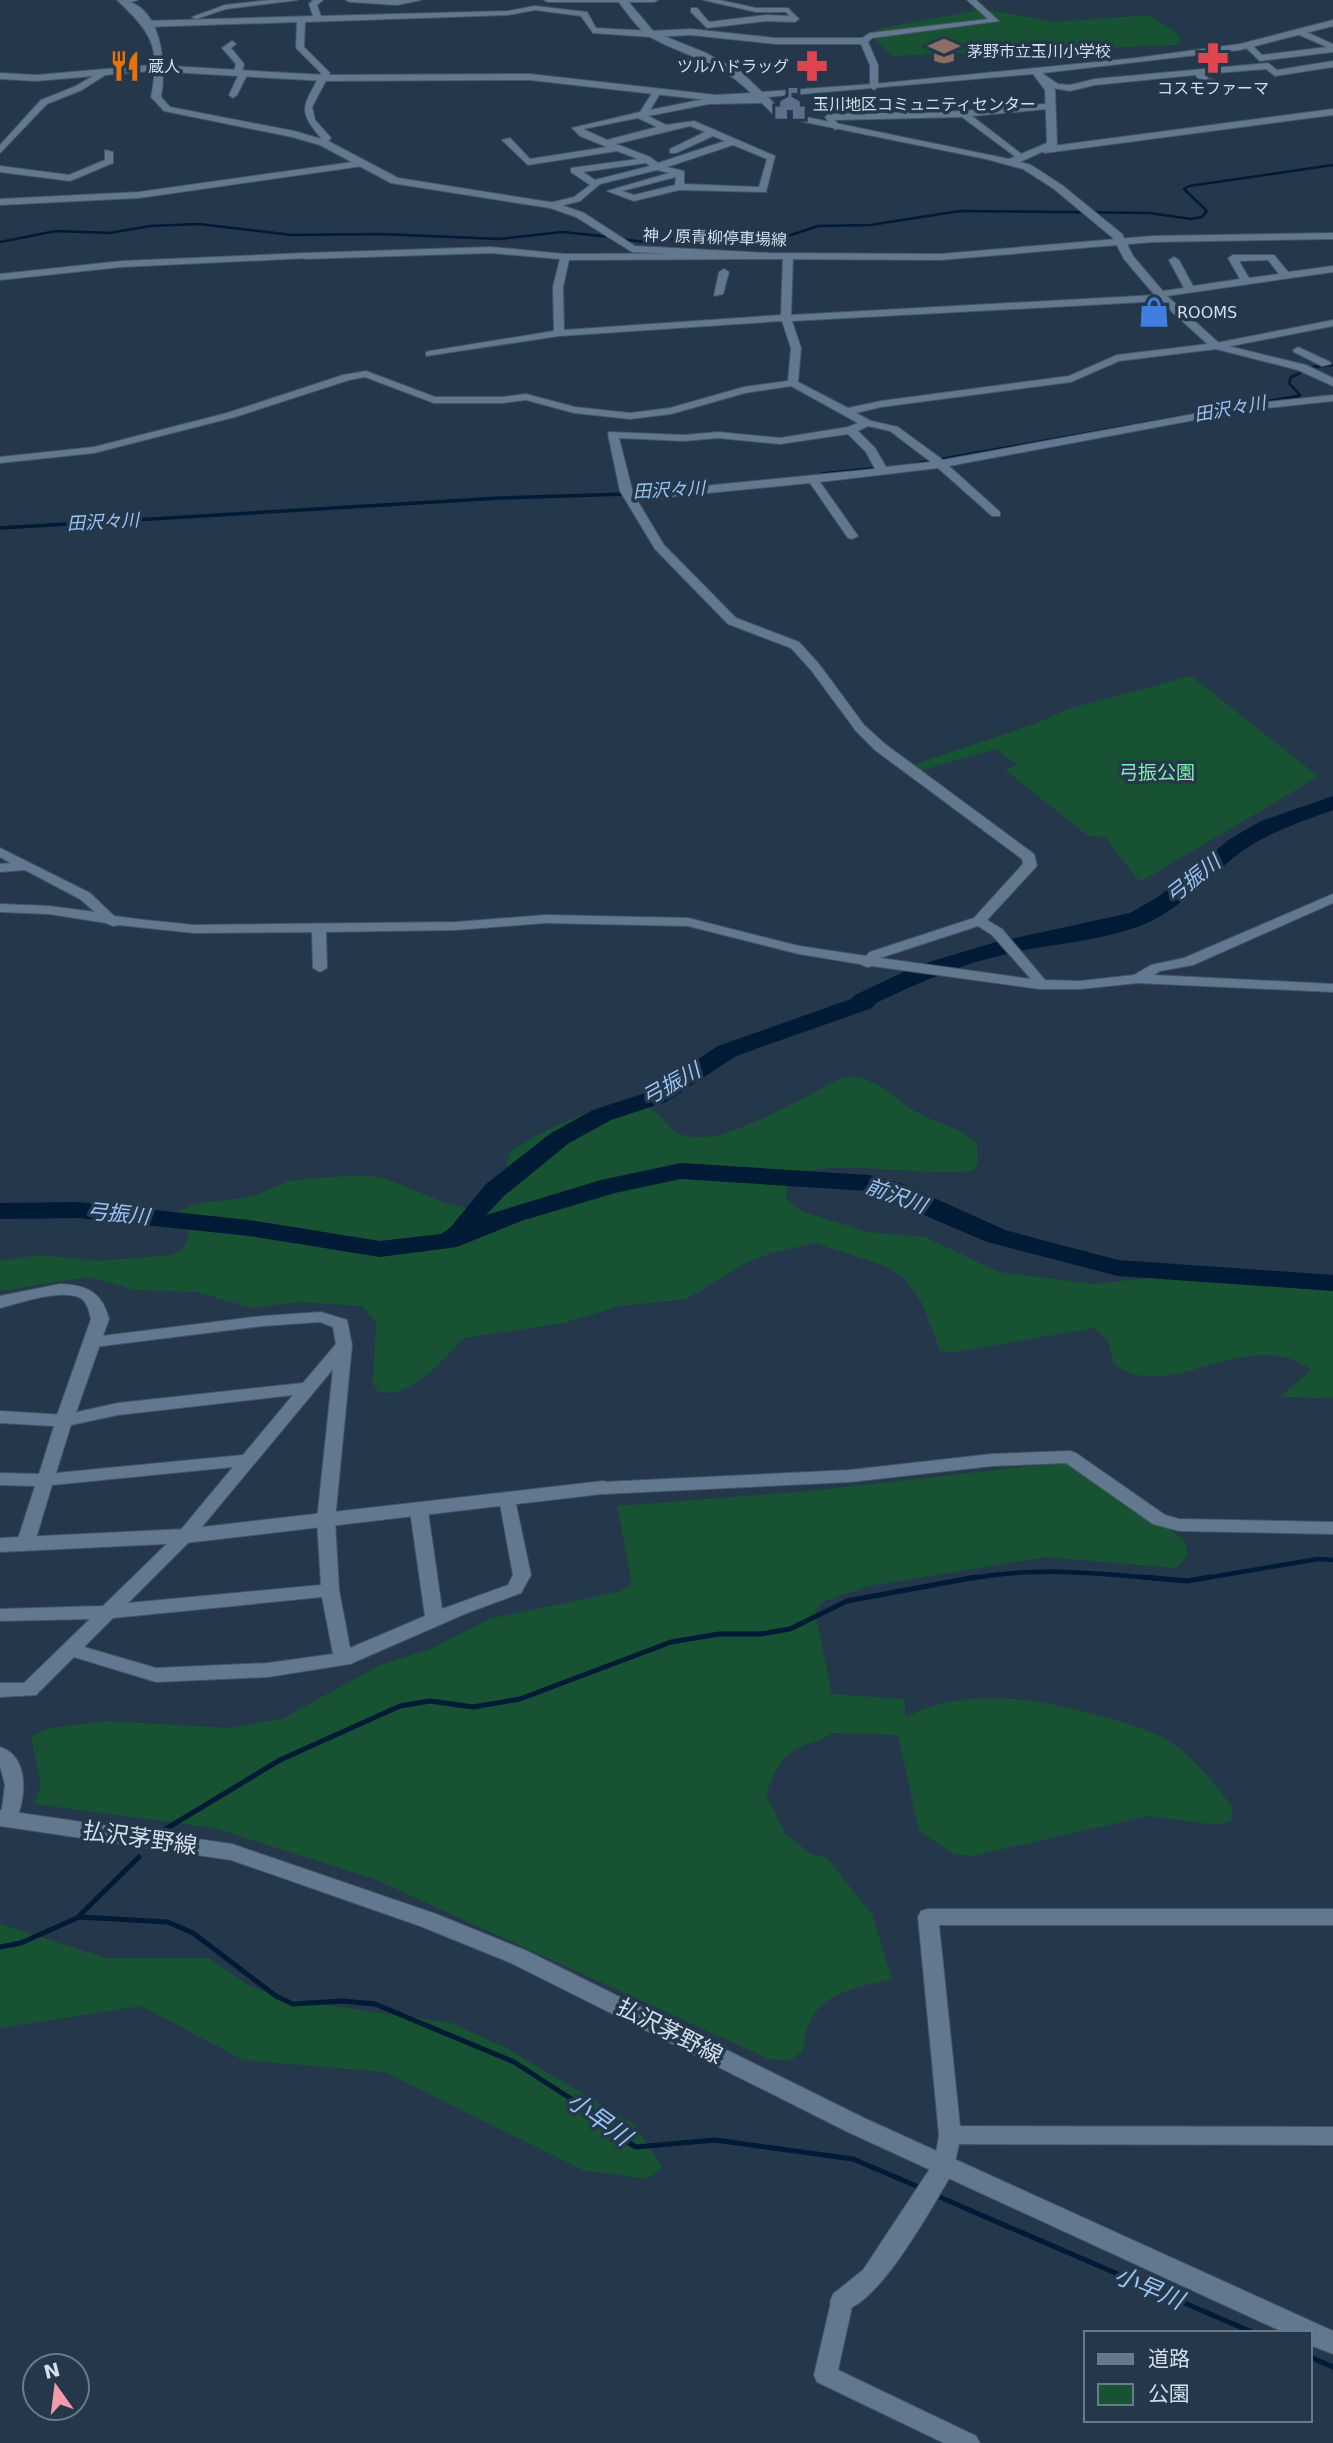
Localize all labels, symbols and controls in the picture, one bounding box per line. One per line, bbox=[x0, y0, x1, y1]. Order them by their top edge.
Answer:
school or university icon: 茅野市立玉川小学校 bbox=[927, 34, 961, 68]
pharmacy icon: コスモファーマ bbox=[1196, 41, 1230, 75]
place label: 茅野市立玉川小学校 bbox=[967, 42, 1111, 61]
restaurant icon: 蔵人 bbox=[108, 49, 142, 83]
pharmacy icon: ツルハドラッグ bbox=[795, 49, 829, 83]
place label: 蔵人 bbox=[148, 57, 180, 76]
place label: ツルハドラッグ bbox=[677, 57, 789, 76]
place label: コスモファーマ bbox=[1157, 79, 1269, 98]
public building icon: 玉川地区コミュニティセンター bbox=[773, 87, 807, 121]
place label: 玉川地区コミュニティセンター bbox=[813, 95, 1036, 114]
street label: 神ノ原青柳停車場線 bbox=[643, 225, 787, 250]
shop icon: ROOMS bbox=[1137, 295, 1171, 329]
place label: ROOMS bbox=[1177, 303, 1237, 322]
water label: 田沢々川 bbox=[1193, 392, 1269, 425]
water label: 田沢々川 bbox=[632, 477, 707, 502]
water label: 田沢々川 bbox=[66, 509, 141, 534]
park label: 弓振公園 bbox=[1119, 761, 1195, 783]
water label: 弓振川 bbox=[1161, 849, 1227, 908]
water label: 弓振川 bbox=[638, 1057, 706, 1110]
water label: 前沢川 bbox=[862, 1174, 932, 1219]
water label: 弓振川 bbox=[85, 1199, 153, 1229]
street label: 払沢茅野線 bbox=[81, 1817, 199, 1859]
street label: 払沢茅野線 bbox=[613, 1993, 727, 2069]
water label: 小早川 bbox=[562, 2087, 639, 2153]
water label: 小早川 bbox=[1110, 2261, 1190, 2316]
legend bbox=[1084, 2331, 1312, 2422]
text: 道路 bbox=[1148, 2347, 1190, 2371]
north arrow bbox=[21, 2352, 91, 2422]
text: N bbox=[42, 2358, 62, 2383]
text: 公園 bbox=[1148, 2382, 1190, 2406]

